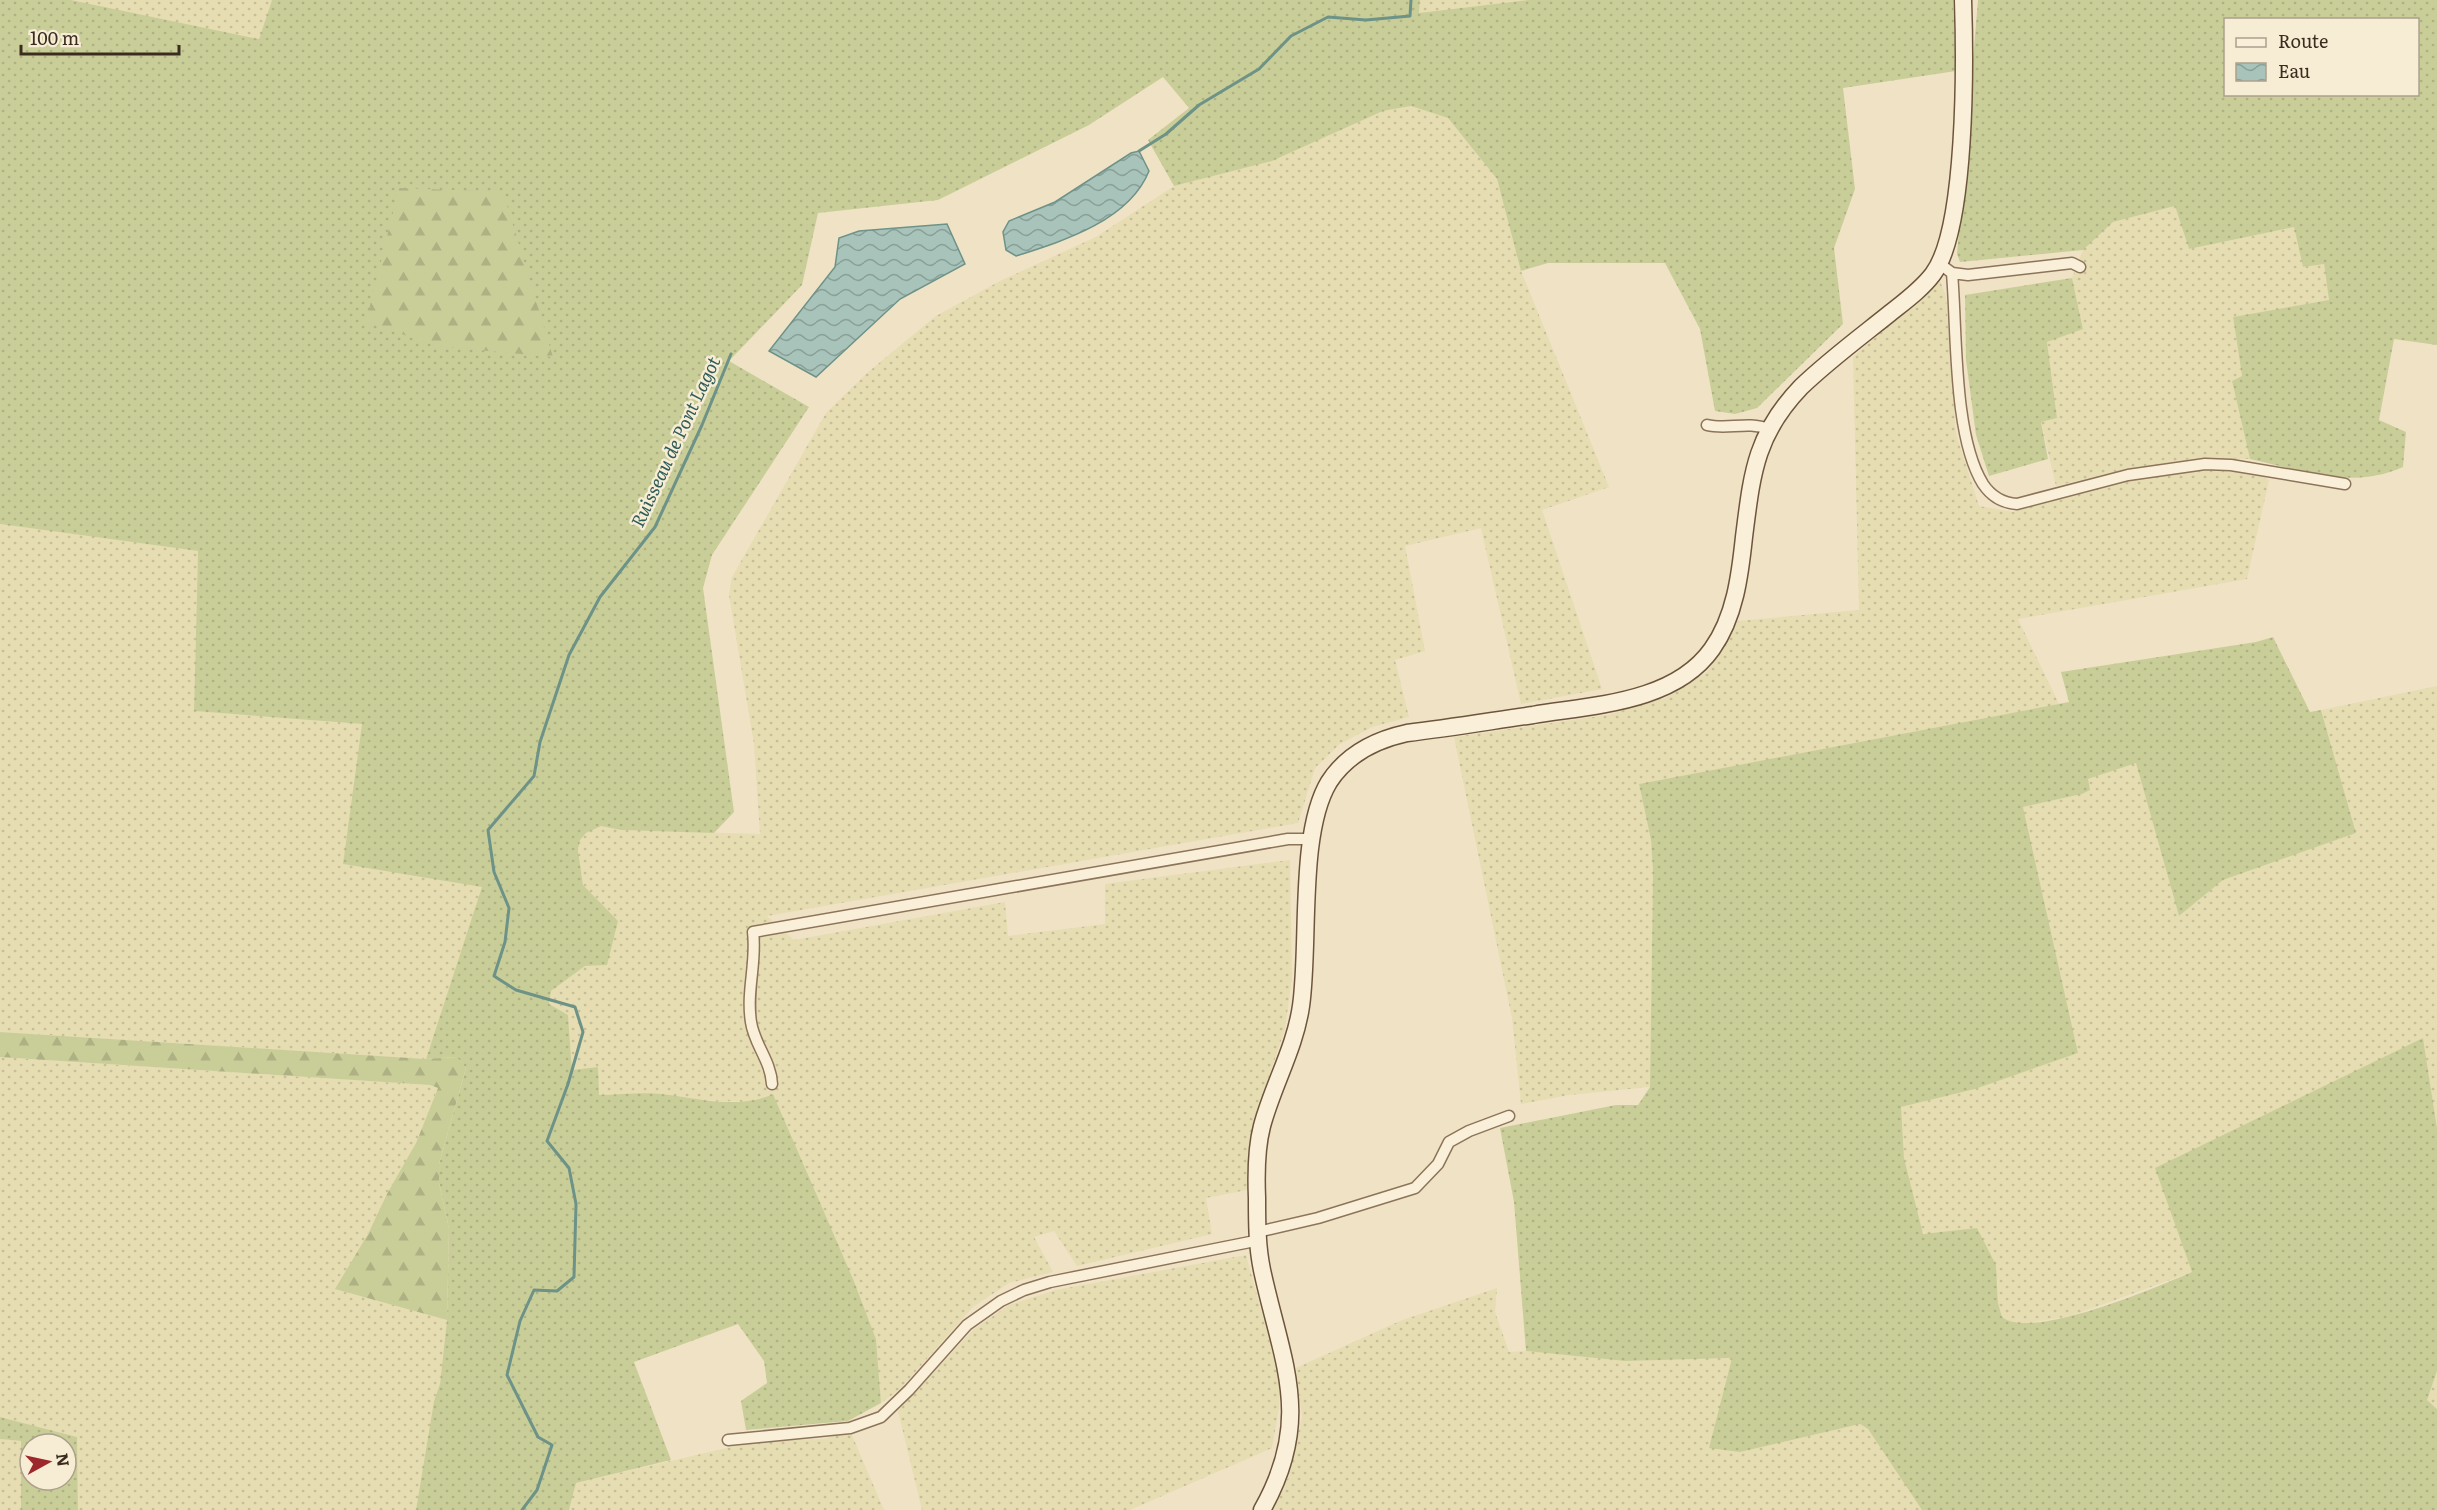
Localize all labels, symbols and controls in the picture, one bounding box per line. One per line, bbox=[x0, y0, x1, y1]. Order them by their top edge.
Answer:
scale bar bbox=[21, 18, 178, 56]
legend bbox=[2224, 18, 2419, 96]
text: 100 m bbox=[30, 24, 79, 51]
text: Route bbox=[2278, 27, 2328, 54]
text: Eau bbox=[2278, 57, 2310, 84]
water label: Ruisseau de Pont Lagot bbox=[623, 351, 726, 531]
north arrow bbox=[18, 1432, 78, 1492]
text: N bbox=[51, 1451, 77, 1468]

